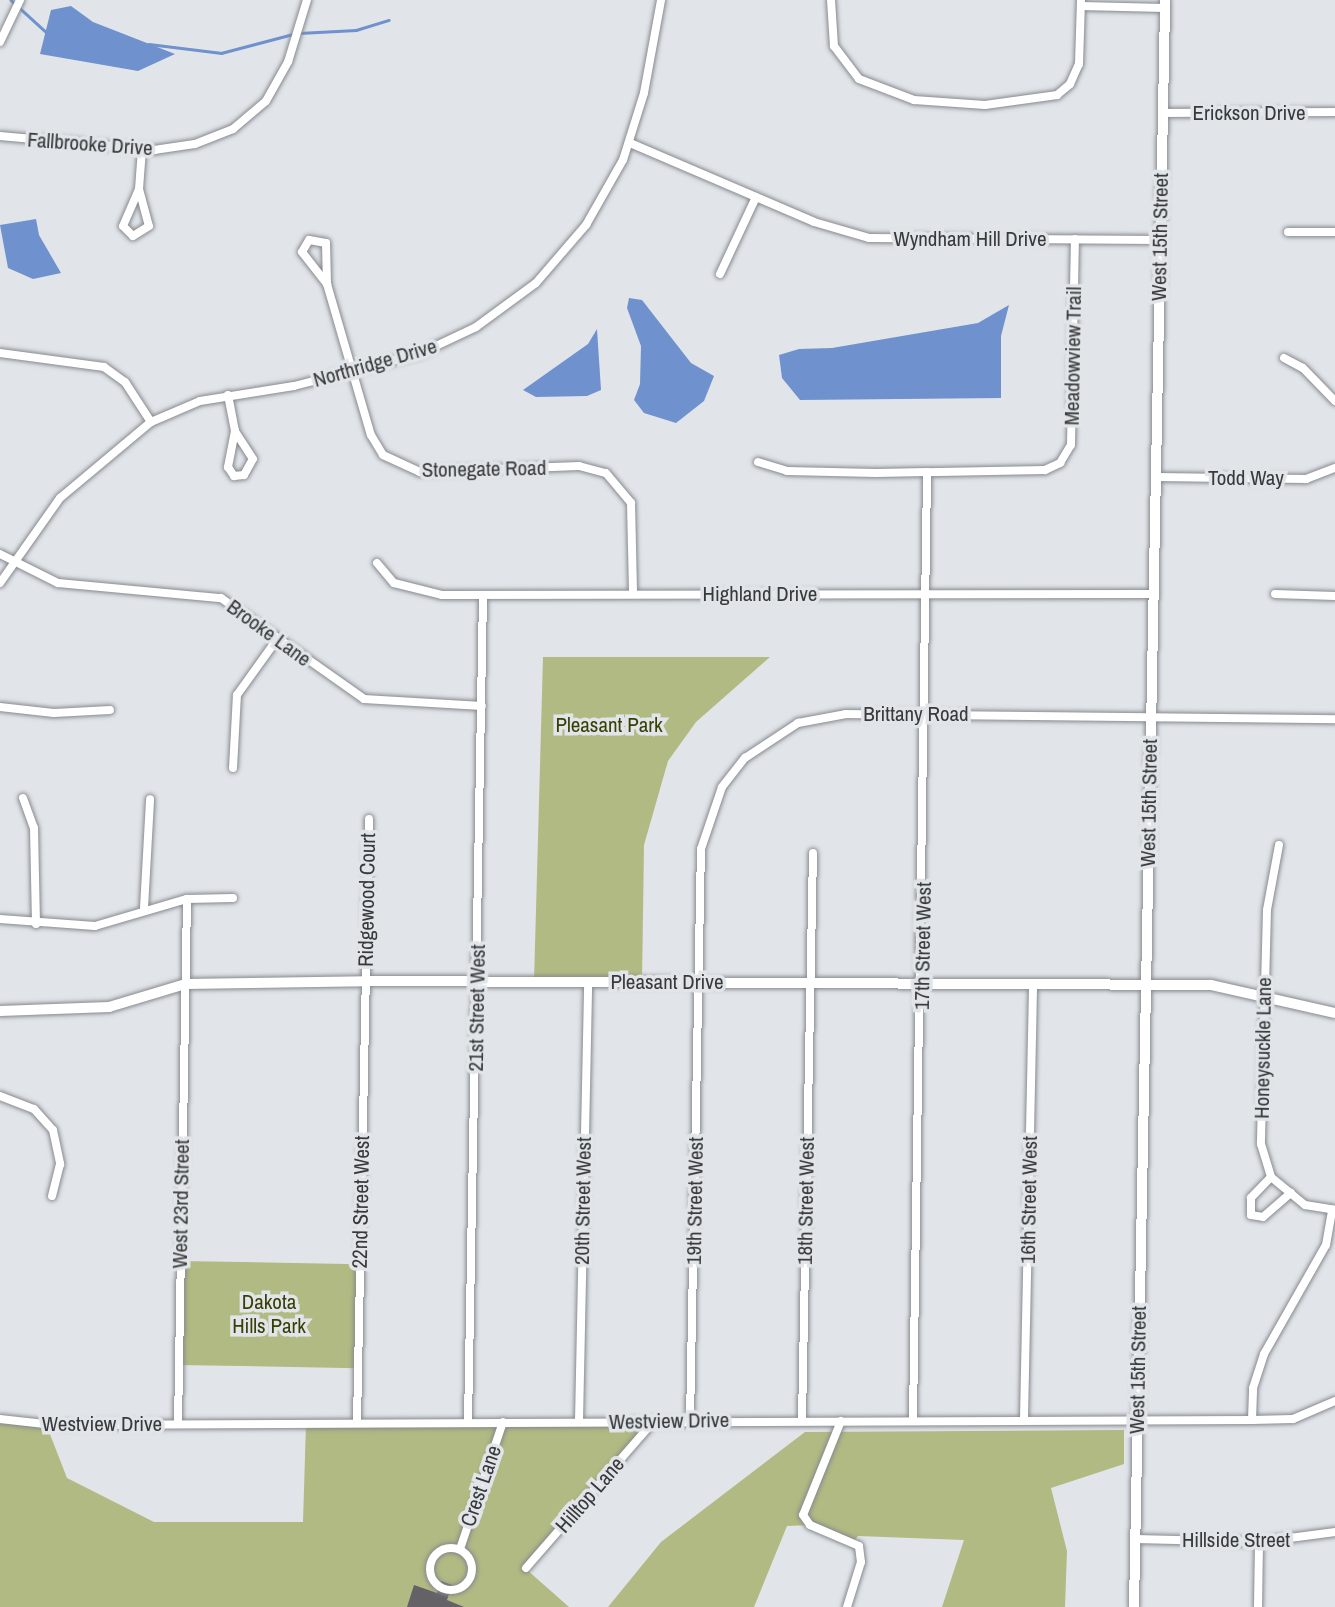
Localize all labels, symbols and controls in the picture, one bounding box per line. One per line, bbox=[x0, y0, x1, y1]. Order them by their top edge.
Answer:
street label: Erickson Drive bbox=[1193, 100, 1305, 126]
street label: Fallbrooke Drive bbox=[27, 127, 153, 161]
street label: West 15th Street bbox=[1146, 173, 1174, 301]
street label: Wyndham Hill Drive bbox=[894, 226, 1046, 252]
street label: Meadowview Trail bbox=[1059, 286, 1087, 426]
street label: Northridge Drive bbox=[310, 333, 440, 393]
street label: Stonegate Road bbox=[422, 455, 546, 483]
street label: Todd Way bbox=[1208, 465, 1284, 491]
street label: Highland Drive bbox=[703, 581, 817, 607]
street label: Brooke Lane bbox=[222, 594, 316, 672]
street label: Brittany Road bbox=[863, 701, 969, 727]
park label: Pleasant Park bbox=[555, 712, 663, 738]
street label: West 15th Street bbox=[1135, 739, 1163, 867]
street label: Ridgewood Court bbox=[353, 833, 381, 967]
street label: 17th Street West bbox=[909, 882, 937, 1010]
street label: 21st Street West bbox=[463, 944, 491, 1072]
street label: Pleasant Drive bbox=[611, 969, 723, 995]
street label: Honeysuckle Lane bbox=[1249, 977, 1277, 1119]
street label: 22nd Street West bbox=[347, 1135, 375, 1269]
street label: 16th Street West bbox=[1015, 1136, 1043, 1264]
street label: 20th Street West bbox=[569, 1137, 597, 1265]
street label: 19th Street West bbox=[681, 1137, 709, 1265]
street label: 18th Street West bbox=[792, 1137, 820, 1265]
street label: West 23rd Street bbox=[167, 1139, 195, 1269]
park label: Dakota Hills Park bbox=[232, 1289, 306, 1339]
street label: West 15th Street bbox=[1124, 1306, 1152, 1434]
street label: Westview Drive bbox=[609, 1407, 729, 1435]
street label: Westview Drive bbox=[42, 1411, 162, 1437]
street label: Crest Lane bbox=[455, 1442, 507, 1530]
street label: Hilltop Lane bbox=[550, 1452, 630, 1538]
street label: Hillside Street bbox=[1182, 1527, 1290, 1553]

